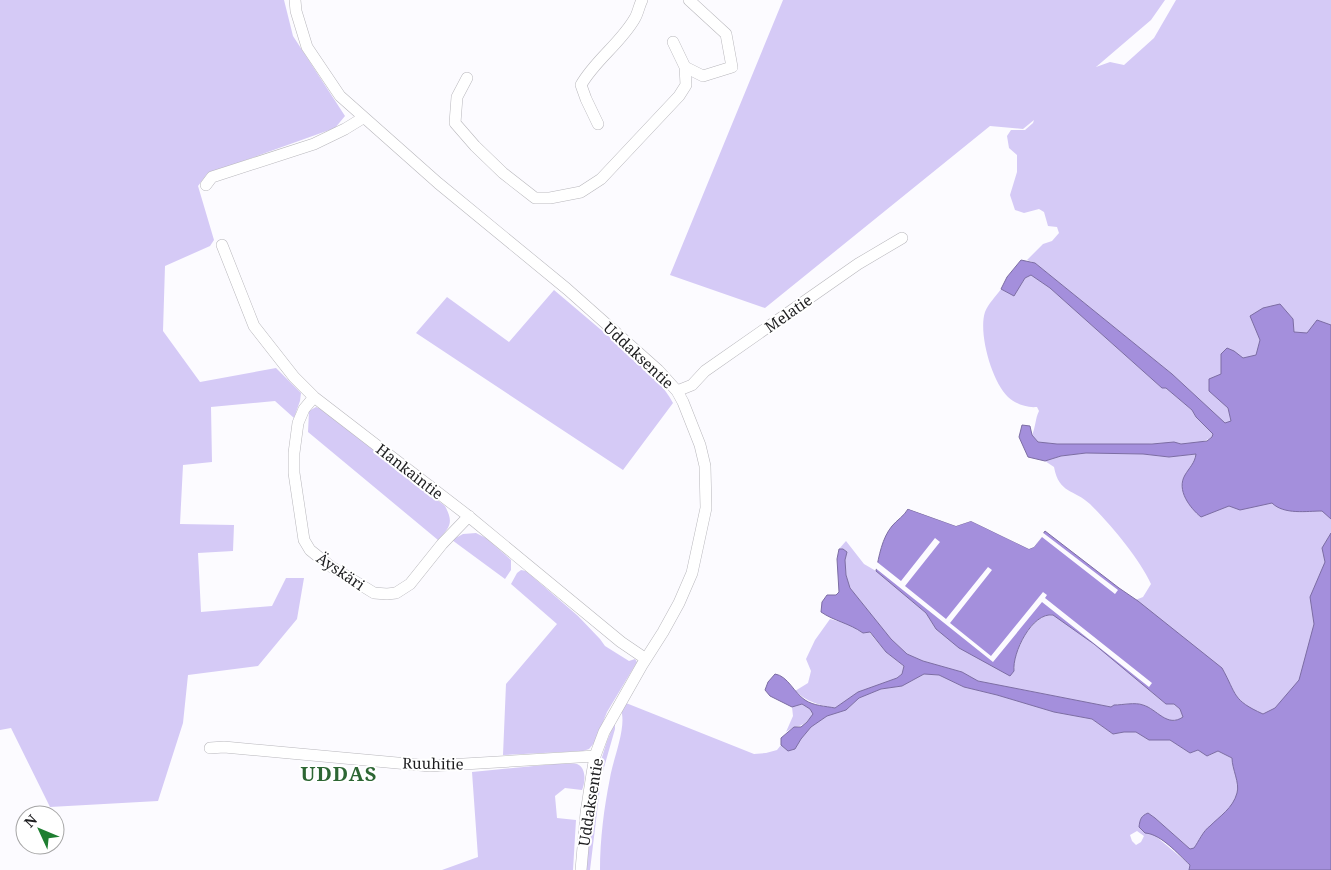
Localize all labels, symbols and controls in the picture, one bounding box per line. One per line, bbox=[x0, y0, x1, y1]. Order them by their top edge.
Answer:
street label: Melatie bbox=[760, 290, 816, 336]
street label: Uddaksentie bbox=[600, 317, 678, 393]
street label: Hankaintie bbox=[372, 439, 448, 503]
street label: Äyskäri bbox=[313, 548, 369, 595]
street label: Ruuhitie bbox=[402, 752, 464, 774]
street label: Uddaksentie bbox=[573, 756, 607, 848]
district label: UDDAS bbox=[301, 760, 377, 787]
north arrow bbox=[15, 805, 65, 855]
text: N bbox=[20, 810, 41, 831]

